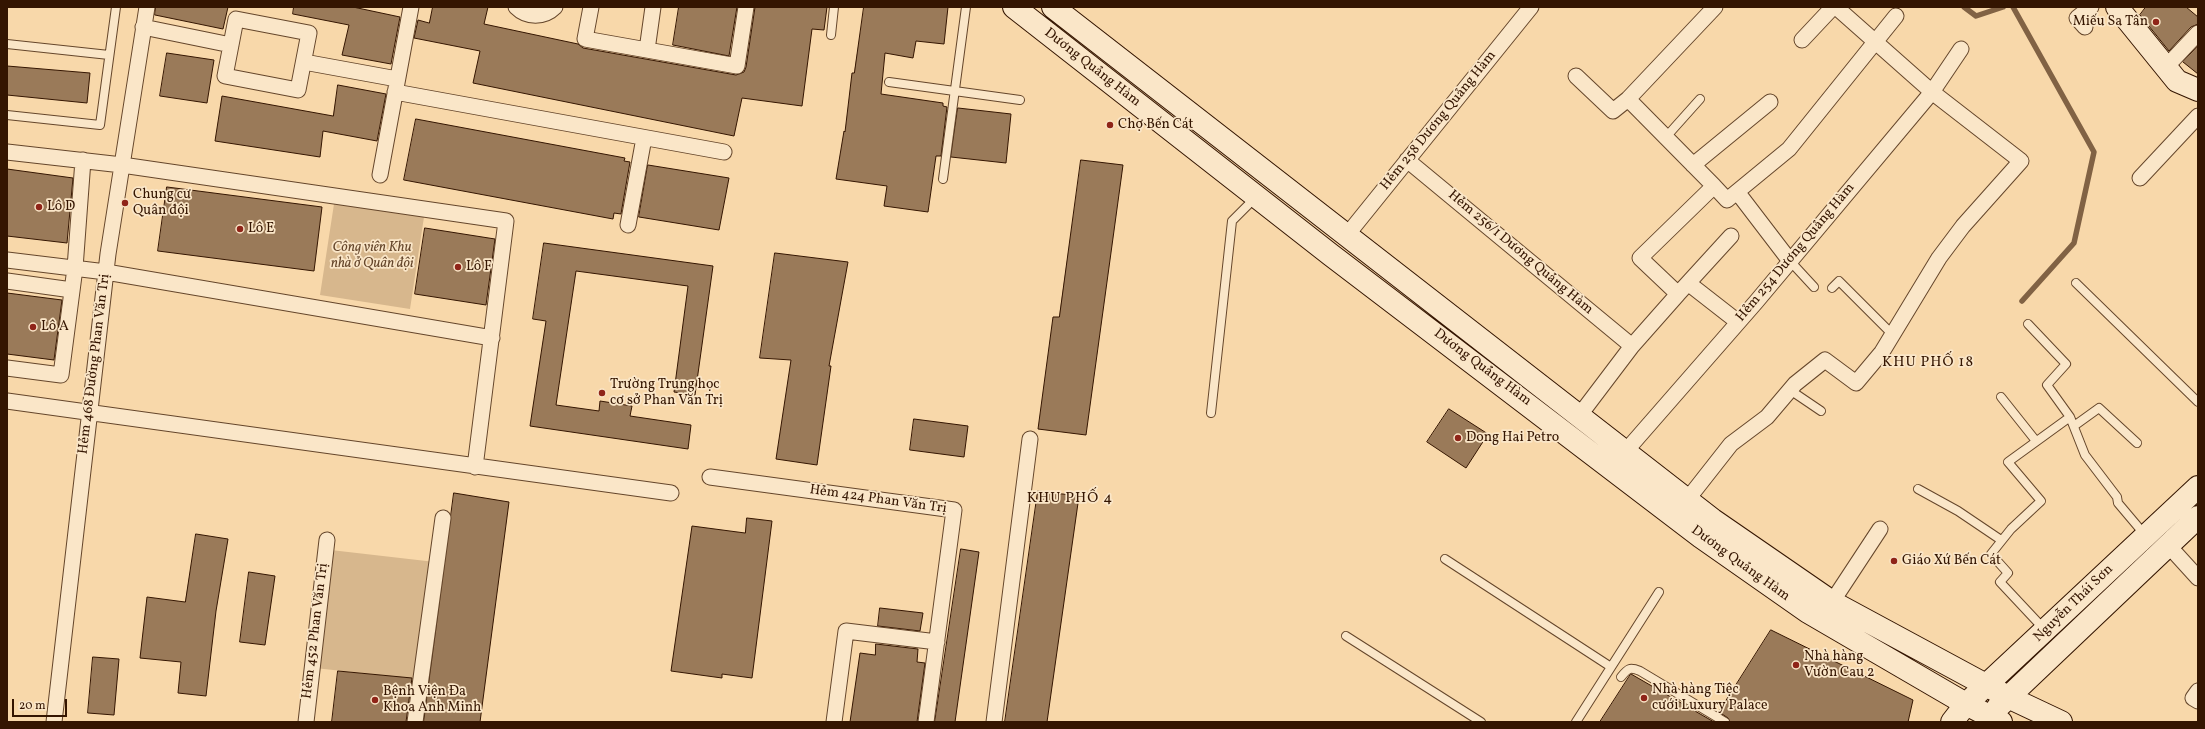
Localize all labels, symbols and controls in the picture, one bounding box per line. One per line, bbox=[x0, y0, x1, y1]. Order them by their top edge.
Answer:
place label: Miếu Sa Tân bbox=[2073, 14, 2148, 30]
marker: Miếu Sa Tân bbox=[2151, 17, 2161, 27]
street label: Dương Quảng Hàm bbox=[1040, 25, 1144, 111]
street label: Hẻm 258 Dương Quảng Hàm bbox=[1378, 48, 1500, 194]
place label: Chợ Bến Cát bbox=[1118, 117, 1193, 133]
marker: Chợ Bến Cát bbox=[1105, 120, 1115, 130]
street label: Hẻm 254 Dương Quảng Hàm bbox=[1733, 180, 1859, 326]
place label: Chung cư Quân đội bbox=[133, 187, 191, 220]
street label: Hẻm 256/1 Dương Quảng Hàm bbox=[1444, 187, 1596, 319]
marker: Chung cư Quân đội bbox=[120, 198, 130, 208]
place label: Lô D bbox=[47, 199, 75, 215]
marker: Lô D bbox=[34, 202, 44, 212]
place label: Lô E bbox=[248, 221, 275, 237]
marker: Lô E bbox=[235, 224, 245, 234]
park label: Công viên Khu nhà ở Quân đội bbox=[331, 240, 413, 272]
place label: Lô F bbox=[466, 259, 492, 275]
marker: Lô F bbox=[453, 262, 463, 272]
street label: Hẻm 468 Đường Phan Văn Trị bbox=[76, 273, 114, 455]
place label: Lô A bbox=[41, 319, 69, 335]
marker: Lô A bbox=[28, 322, 38, 332]
street label: Dương Quảng Hàm bbox=[1430, 326, 1534, 410]
district label: KHU PHỐ 18 bbox=[1882, 354, 1974, 372]
place label: Trường Trung học cơ sở Phan Văn Trị bbox=[610, 377, 723, 410]
marker: Trường Trung học cơ sở Phan Văn Trị bbox=[597, 388, 607, 398]
place label: Dong Hai Petro bbox=[1466, 430, 1559, 446]
marker: Dong Hai Petro bbox=[1453, 433, 1463, 443]
street label: Hẻm 424 Phan Văn Trị bbox=[808, 482, 948, 518]
district label: KHU PHỐ 4 bbox=[1027, 490, 1113, 508]
street label: Dương Quảng Hàm bbox=[1687, 523, 1793, 605]
place label: Giáo Xứ Bến Cát bbox=[1902, 553, 2001, 569]
marker: Giáo Xứ Bến Cát bbox=[1889, 556, 1899, 566]
street label: Hẻm 452 Phan Văn Trị bbox=[299, 562, 333, 700]
street label: Nguyễn Thái Sơn bbox=[2031, 562, 2117, 646]
place label: Nhà hàng Vườn Cau 2 bbox=[1804, 649, 1874, 682]
marker: Nhà hàng Vườn Cau 2 bbox=[1791, 660, 1801, 670]
place label: Nhà hàng Tiệc cưới Luxury Palace bbox=[1652, 682, 1768, 714]
place label: Bệnh Viện Đa Khoa Anh Minh bbox=[383, 684, 481, 716]
scale bar bbox=[14, 691, 69, 717]
marker: Nhà hàng Tiệc cưới Luxury Palace bbox=[1639, 693, 1649, 703]
marker: Bệnh Viện Đa Khoa Anh Minh bbox=[370, 695, 380, 705]
text: 20 m bbox=[19, 698, 46, 714]

